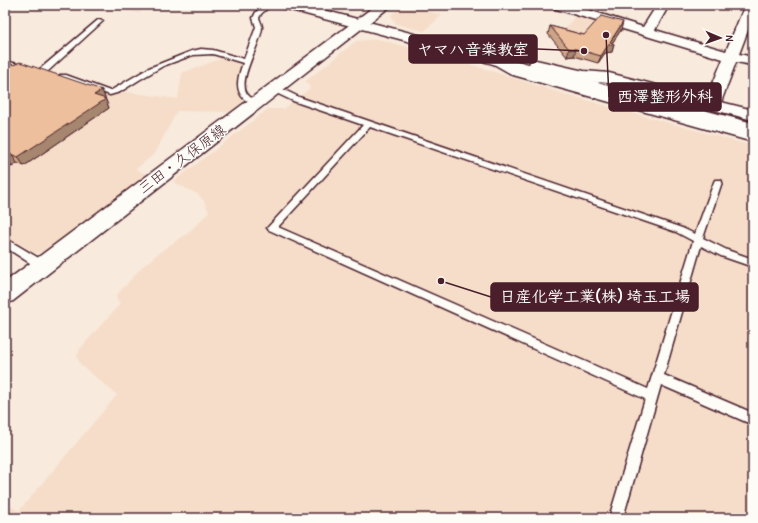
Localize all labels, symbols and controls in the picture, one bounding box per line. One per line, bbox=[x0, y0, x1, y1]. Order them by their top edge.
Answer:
north arrow bbox=[700, 18, 740, 58]
callout: ヤマハ音楽教室 bbox=[409, 35, 537, 63]
text: N bbox=[723, 35, 737, 42]
text: ヤマハ音楽教室 bbox=[417, 38, 529, 60]
callout: 西澤整形外科 bbox=[609, 83, 721, 111]
text: 西澤整形外科 bbox=[617, 85, 713, 107]
street label: 三田・久保原線 bbox=[133, 119, 230, 199]
callout: 日産化学工業(株) 埼玉工場 bbox=[491, 283, 698, 311]
text: 日産化学工業(株) 埼玉工場 bbox=[500, 285, 690, 307]

